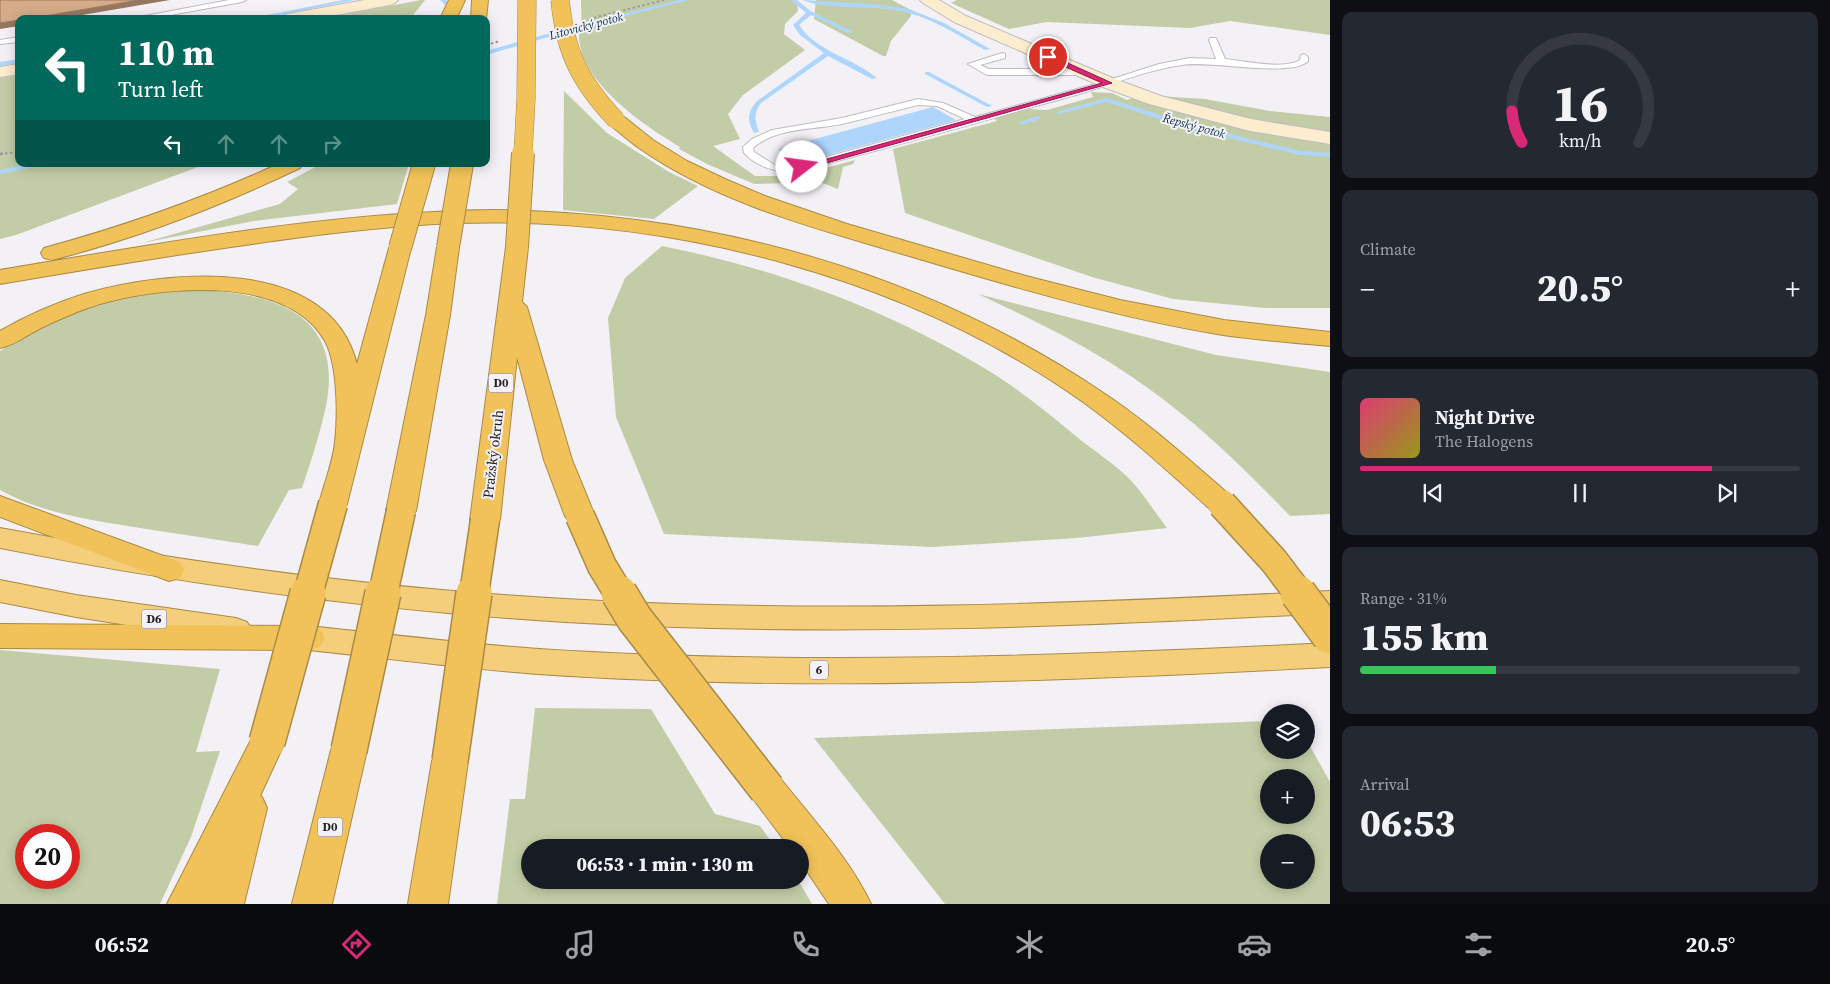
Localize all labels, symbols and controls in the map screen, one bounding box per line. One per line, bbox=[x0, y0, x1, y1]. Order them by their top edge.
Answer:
water label: Litovický potok bbox=[546, 8, 625, 44]
text: 110 m bbox=[118, 29, 214, 77]
icon: left bbox=[35, 35, 100, 100]
pin bbox=[1027, 36, 1069, 78]
icon: arrive bbox=[1034, 43, 1062, 71]
text: 16 bbox=[1552, 67, 1608, 138]
text: Turn left bbox=[118, 74, 203, 104]
water label: Řepský potok bbox=[1160, 110, 1227, 142]
text: km/h bbox=[1559, 128, 1602, 153]
icon: left bbox=[159, 130, 187, 158]
icon: ahead bbox=[212, 130, 240, 158]
icon: ahead bbox=[265, 130, 293, 158]
icon: right bbox=[318, 130, 346, 158]
position arrow bbox=[775, 140, 827, 192]
text: Climate bbox=[1360, 238, 1416, 260]
text: 20.5° bbox=[1537, 262, 1623, 314]
text: − bbox=[1360, 270, 1375, 308]
text: + bbox=[1785, 270, 1800, 308]
road number: D0 bbox=[488, 373, 514, 392]
text: Night Drive bbox=[1435, 404, 1535, 430]
street label: Pražský okruh bbox=[478, 409, 508, 499]
text: The Halogens bbox=[1435, 430, 1533, 452]
icon: previous bbox=[1419, 479, 1447, 507]
icon: pause bbox=[1566, 479, 1594, 507]
icon: next bbox=[1713, 479, 1741, 507]
text: Range · 31% bbox=[1360, 587, 1447, 609]
road number: D6 bbox=[142, 610, 166, 628]
text: 155 km bbox=[1360, 611, 1488, 663]
road number: 6 bbox=[810, 660, 828, 680]
map controls bbox=[1260, 704, 1315, 889]
button: layers bbox=[1260, 704, 1315, 759]
button: + bbox=[1260, 769, 1315, 824]
text: Arrival bbox=[1360, 773, 1409, 795]
text: 06:53 bbox=[1360, 797, 1455, 849]
road number: D0 bbox=[318, 818, 342, 836]
speed limit sign: 20 bbox=[15, 824, 80, 889]
button: − bbox=[1260, 834, 1315, 889]
text: 06:53 · 1 min · 130 m bbox=[576, 851, 754, 877]
icon: directions bbox=[339, 927, 374, 962]
icon: music bbox=[563, 927, 598, 962]
icon: phone bbox=[788, 927, 823, 962]
icon: climate bbox=[1012, 927, 1047, 962]
icon: car bbox=[1237, 927, 1272, 962]
icon: filters bbox=[1461, 927, 1496, 962]
text: 06:52 bbox=[95, 929, 149, 959]
text: 20.5° bbox=[1686, 929, 1735, 959]

